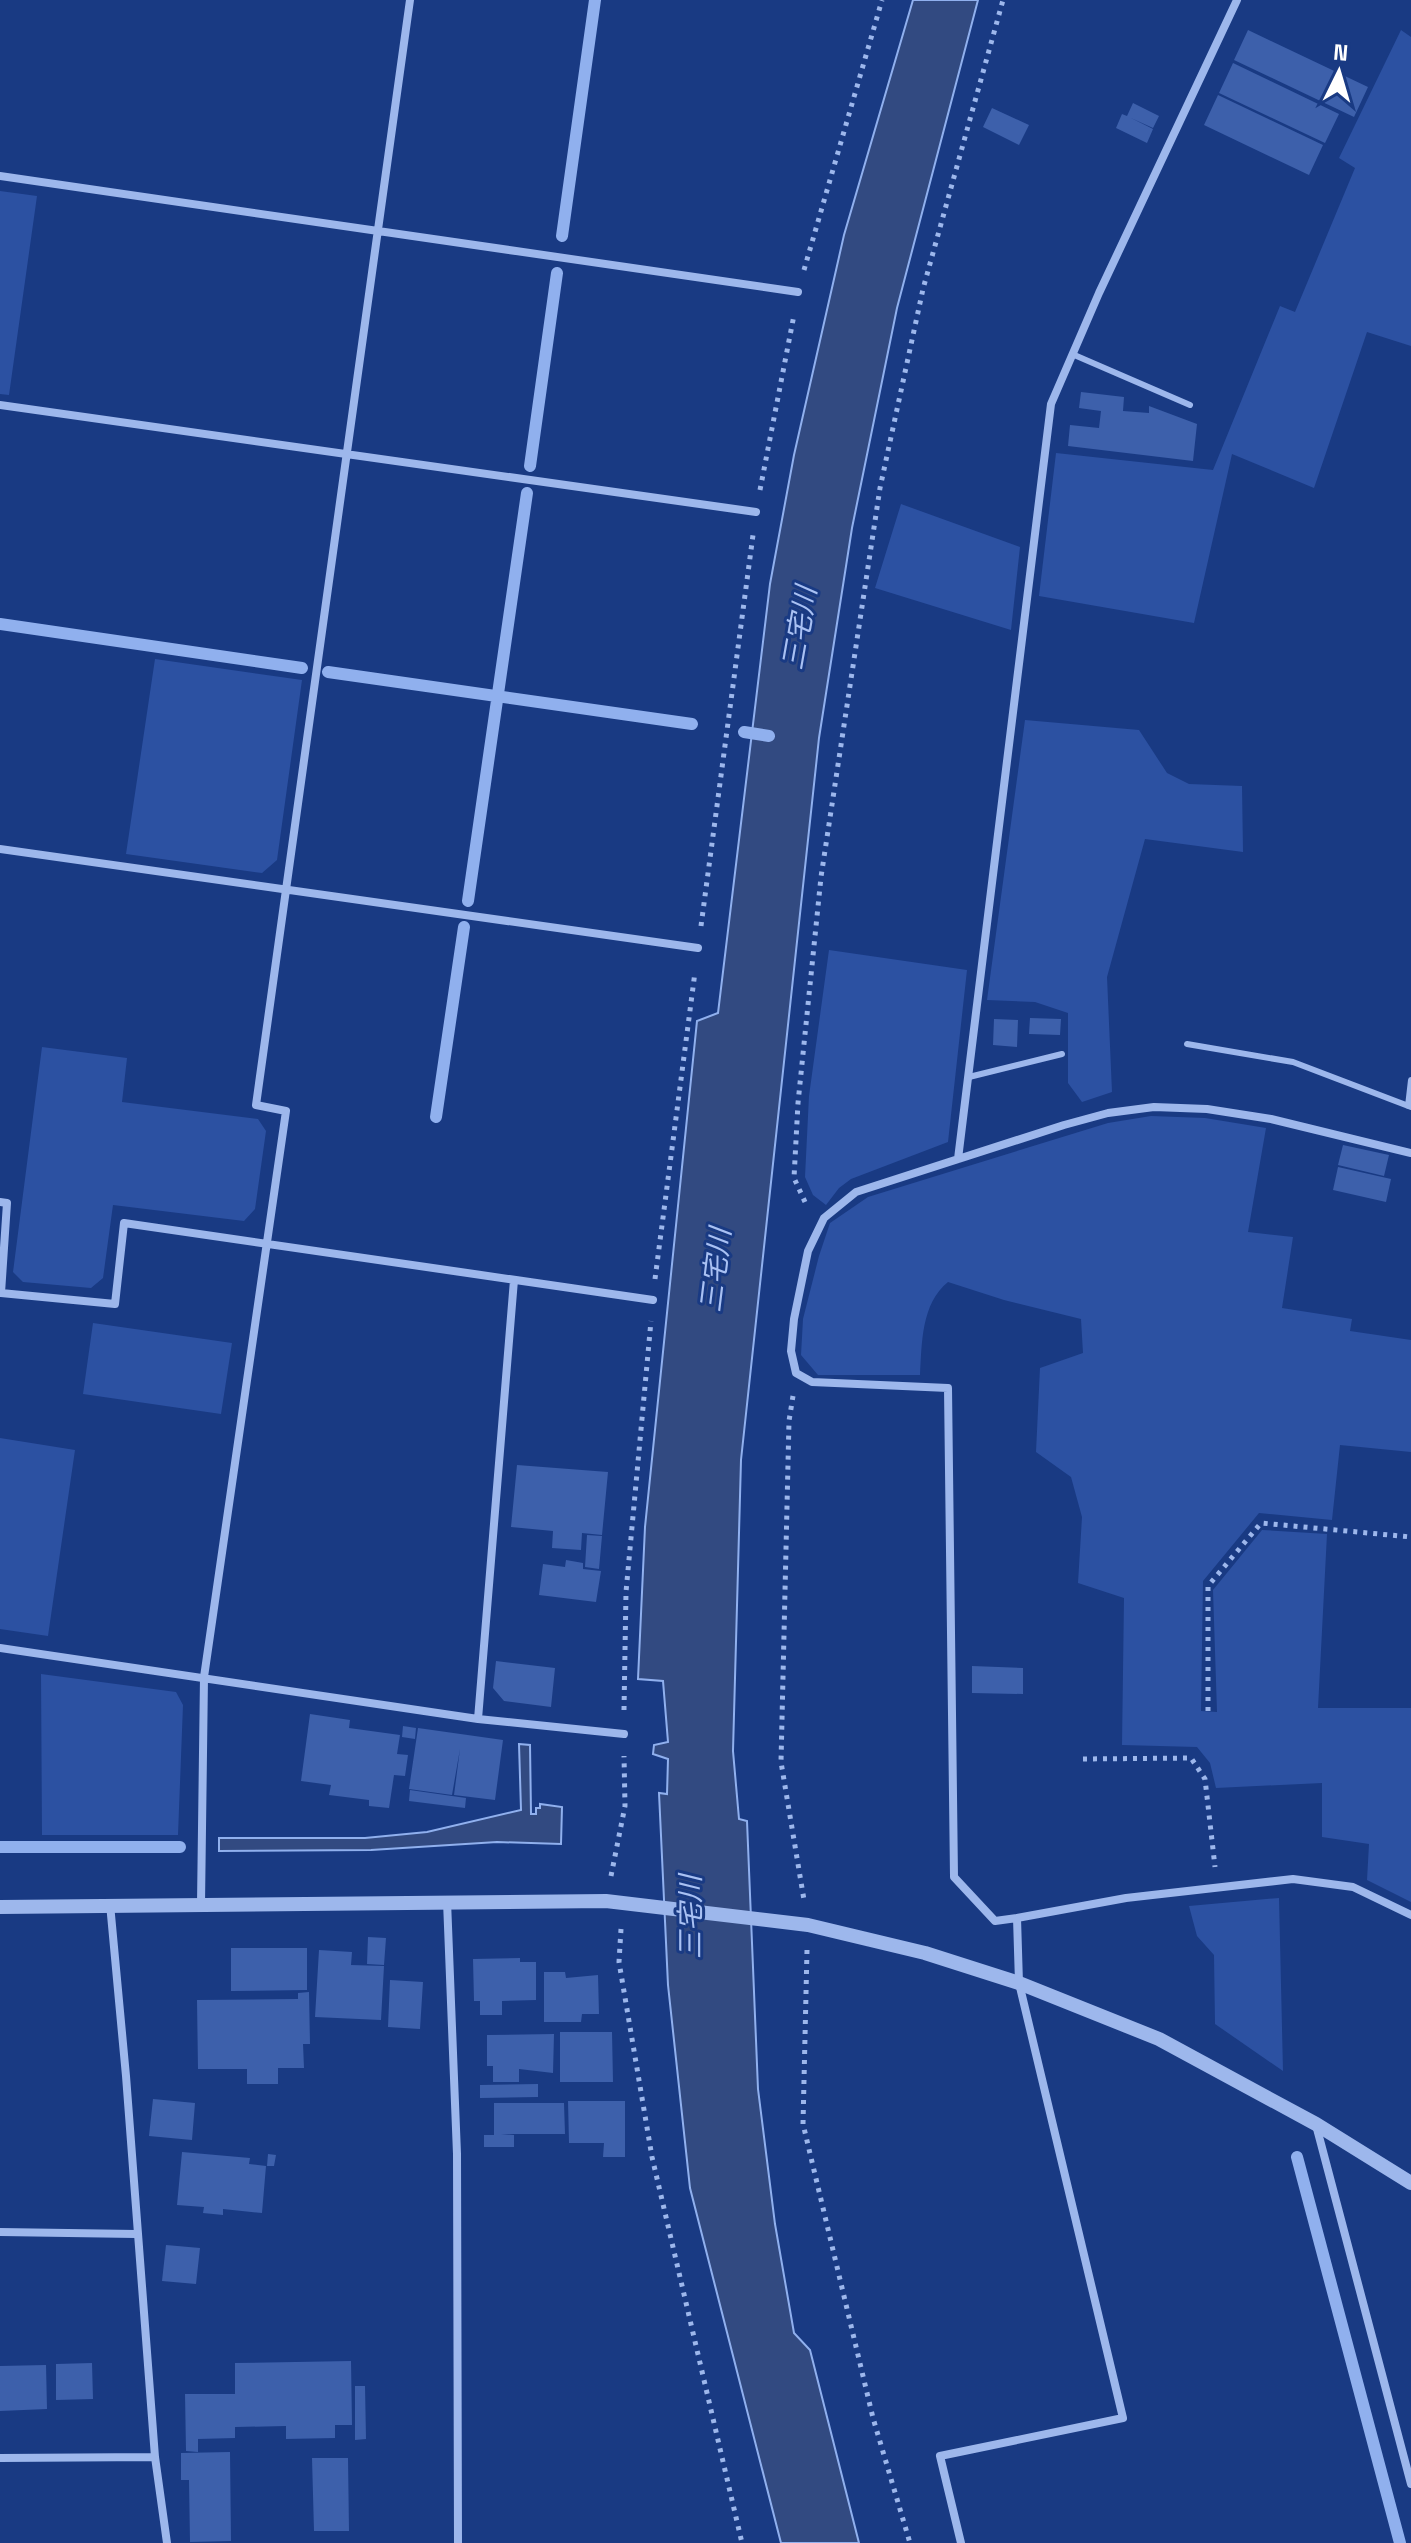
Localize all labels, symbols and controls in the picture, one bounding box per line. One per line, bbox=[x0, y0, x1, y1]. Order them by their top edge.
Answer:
north arrow bbox=[1299, 32, 1379, 112]
text: N bbox=[1332, 37, 1349, 67]
water label: 三宅川 bbox=[774, 581, 825, 672]
water label: 三宅川 bbox=[692, 1223, 738, 1314]
water label: 三宅川 bbox=[672, 1872, 708, 1959]

